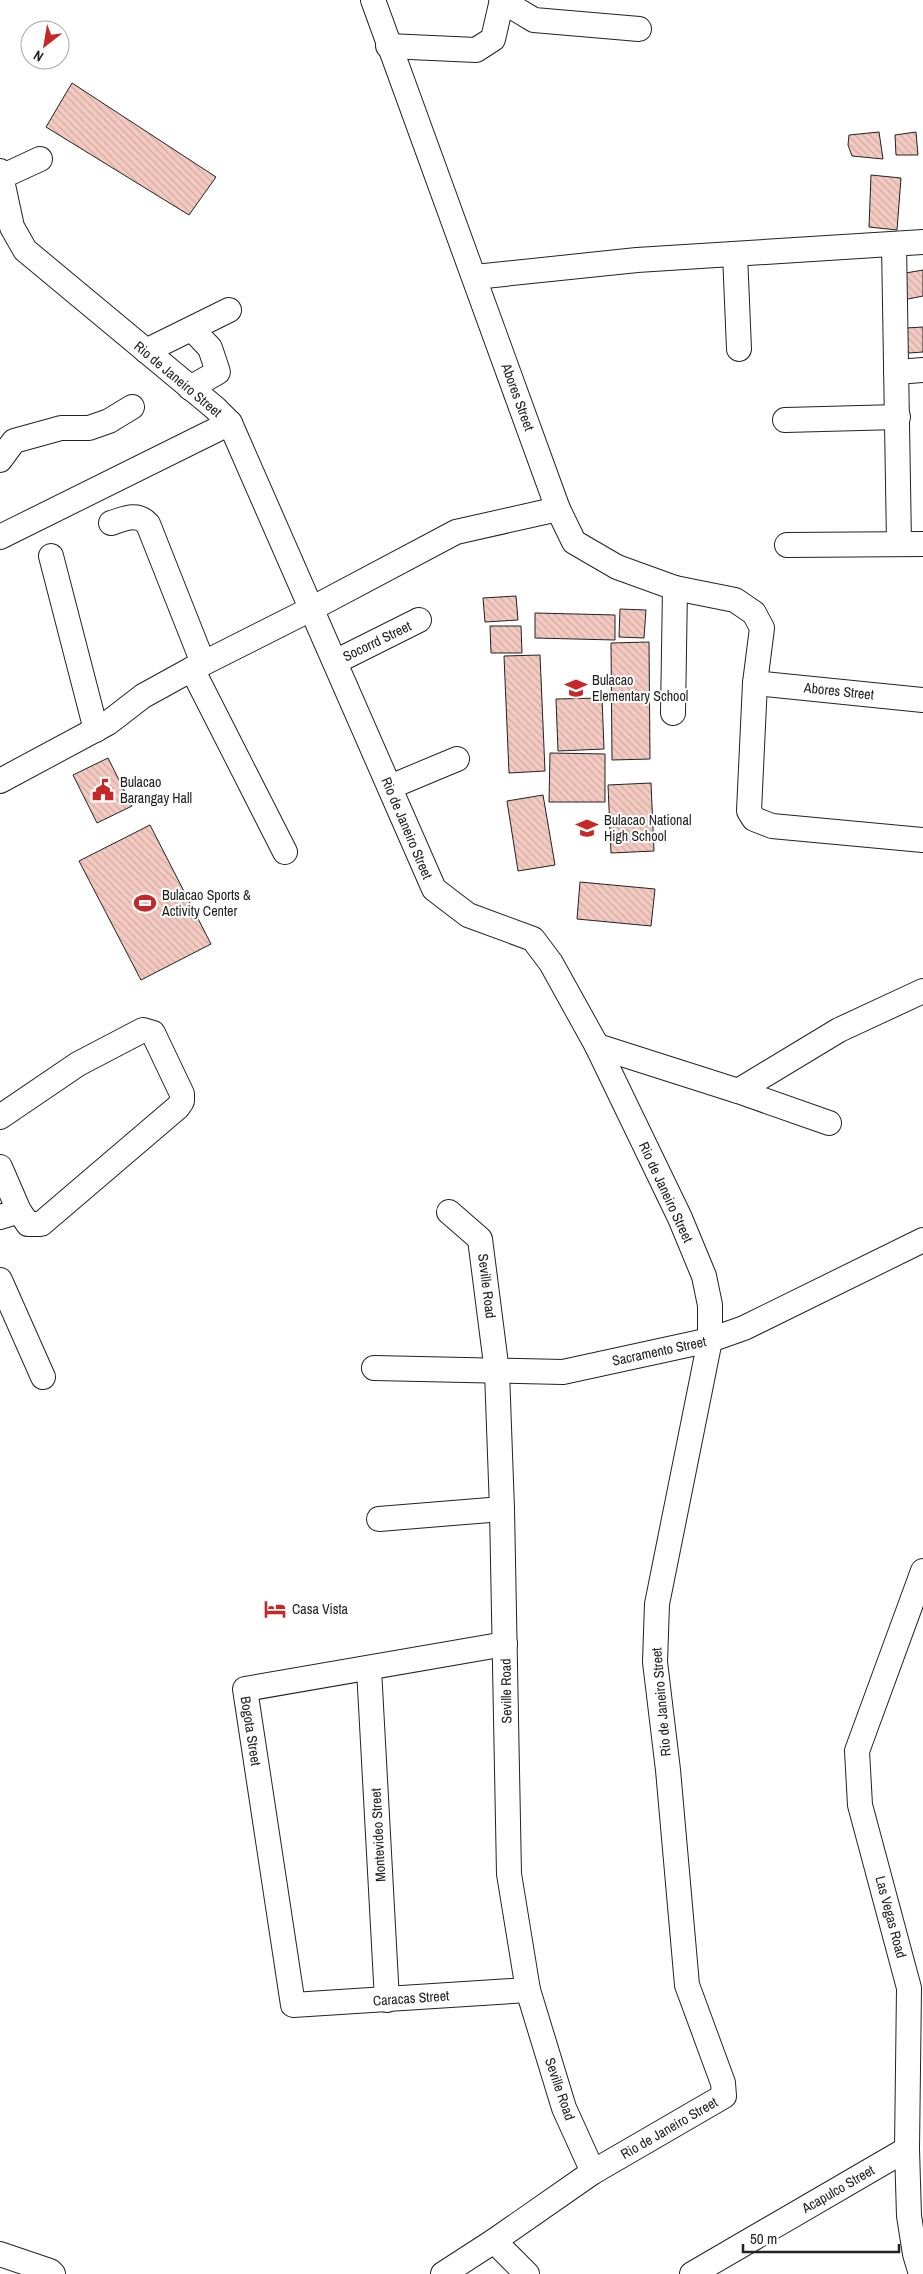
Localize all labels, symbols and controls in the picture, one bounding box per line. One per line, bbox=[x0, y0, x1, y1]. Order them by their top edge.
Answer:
north arrow bbox=[20, 20, 70, 70]
text: N bbox=[30, 46, 46, 66]
street label: Rio de Janeiro Street bbox=[130, 337, 226, 421]
street label: Abores Street bbox=[497, 360, 538, 433]
street label: Socorrd Street bbox=[340, 617, 414, 665]
place label: Bulacao Elementary School bbox=[592, 671, 688, 705]
school or university icon: Bulacao Elementary School bbox=[563, 675, 589, 701]
street label: Abores Street bbox=[802, 678, 875, 704]
place label: Bulacao Barangay Hall bbox=[120, 773, 192, 807]
street label: Rio de Janeiro Street bbox=[377, 774, 437, 882]
public building icon: Bulacao Barangay Hall bbox=[90, 777, 116, 803]
place label: Bulacao National High School bbox=[604, 811, 691, 845]
school or university icon: Bulacao National High School bbox=[574, 815, 600, 841]
place label: Bulacao Sports & Activity Center bbox=[161, 886, 251, 920]
sports icon: Bulacao Sports & Activity Center bbox=[132, 890, 158, 916]
street label: Rio de Janeiro Street bbox=[635, 1139, 697, 1245]
street label: Seville Road bbox=[474, 1253, 500, 1319]
street label: Sacramento Street bbox=[610, 1332, 708, 1370]
hotel icon: Casa Vista bbox=[262, 1596, 288, 1622]
place label: Casa Vista bbox=[292, 1600, 349, 1618]
street label: Rio de Janeiro Street bbox=[647, 1647, 675, 1757]
street label: Seville Road bbox=[496, 1658, 516, 1724]
street label: Bogota Street bbox=[237, 1695, 265, 1767]
street label: Montevideo Street bbox=[367, 1788, 389, 1882]
street label: Las Vegas Road bbox=[871, 1874, 911, 1960]
street label: Caracas Street bbox=[372, 1986, 450, 2010]
street label: Seville Road bbox=[541, 2055, 579, 2123]
street label: Rio de Janeiro Street bbox=[617, 2093, 721, 2163]
street label: Acapulco Street bbox=[798, 2161, 878, 2218]
scale bar bbox=[743, 2222, 899, 2254]
text: 50 m bbox=[750, 2228, 777, 2249]

